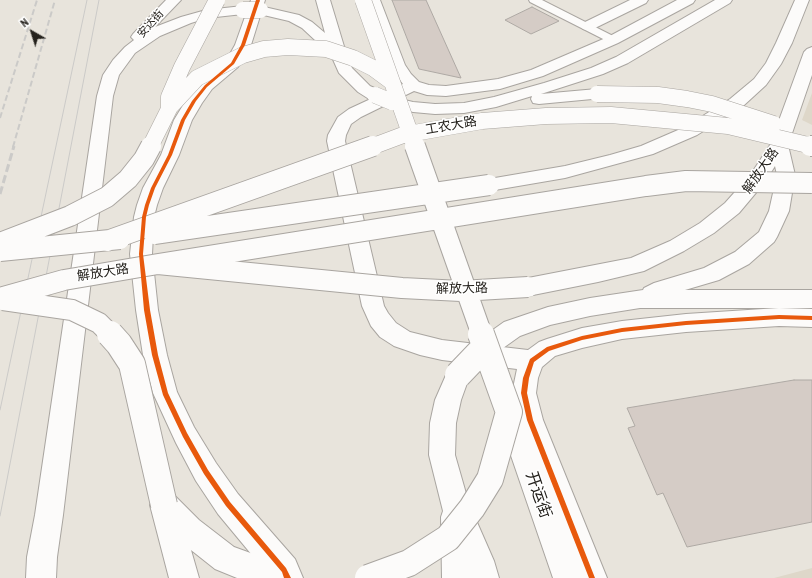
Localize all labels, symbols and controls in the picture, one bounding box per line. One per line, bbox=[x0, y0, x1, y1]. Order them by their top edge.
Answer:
street label: 安达街 bbox=[135, 7, 167, 41]
north arrow bbox=[12, 12, 52, 52]
text: N bbox=[18, 15, 31, 30]
street label: 工农大路 bbox=[424, 114, 478, 138]
street label: 解放大路 bbox=[740, 145, 782, 197]
street label: 解放大路 bbox=[76, 261, 130, 285]
street label: 解放大路 bbox=[436, 281, 488, 297]
street label: 开运街 bbox=[521, 469, 555, 521]

